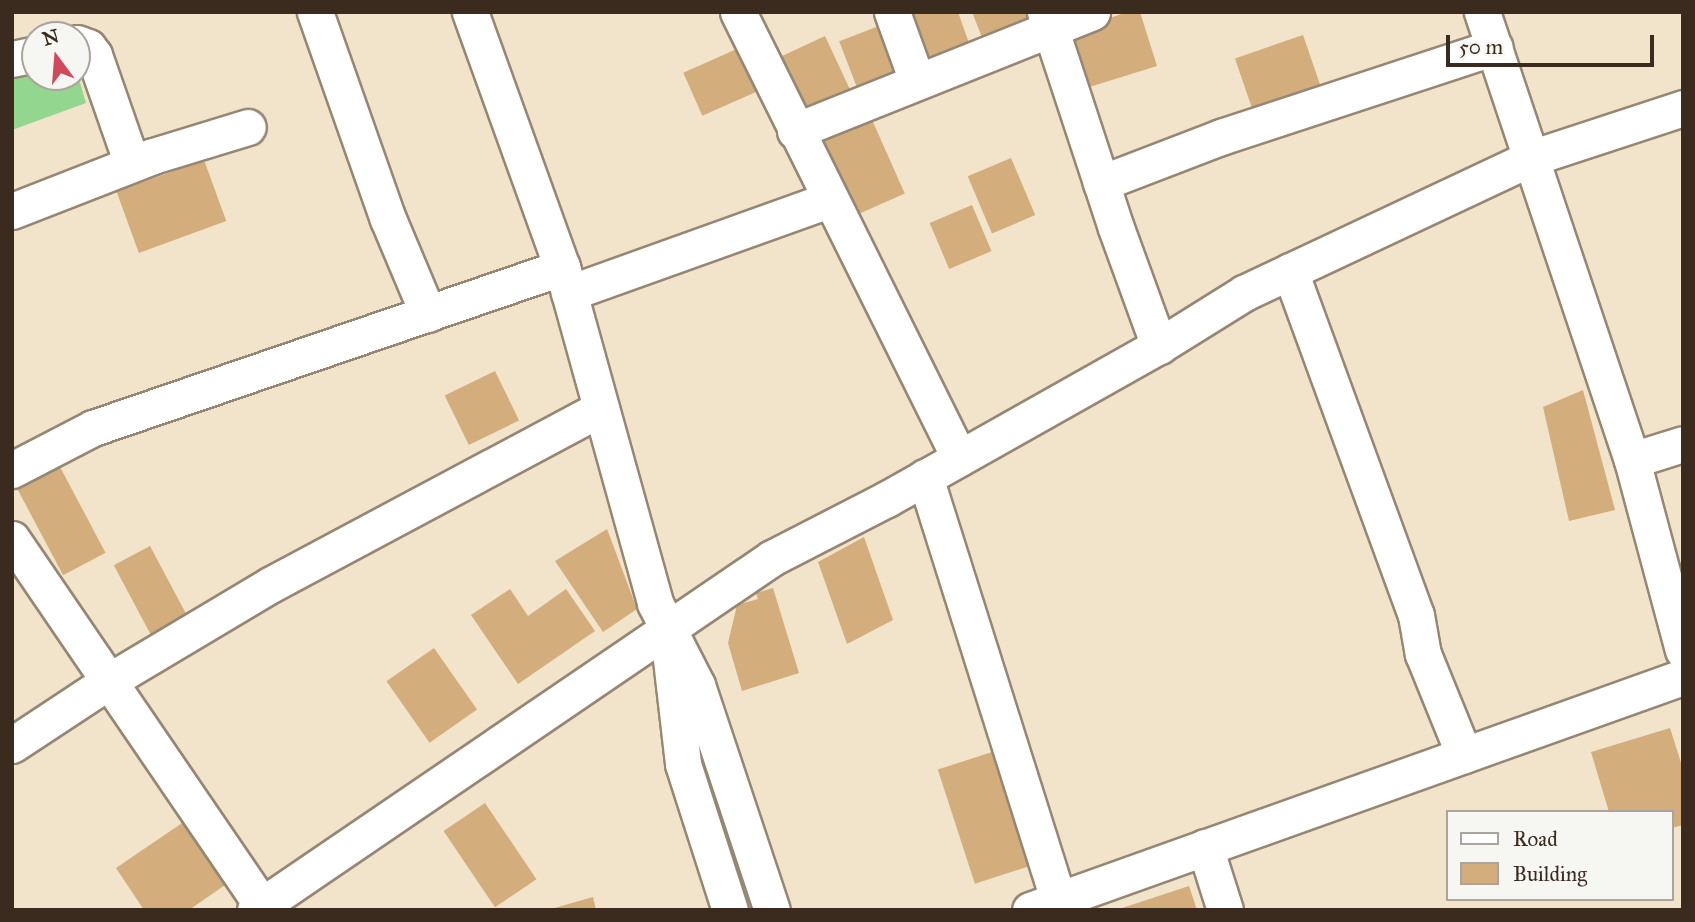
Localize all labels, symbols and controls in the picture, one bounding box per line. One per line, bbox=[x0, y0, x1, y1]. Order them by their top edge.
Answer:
north arrow bbox=[21, 21, 91, 91]
scale bar bbox=[1450, 21, 1658, 65]
text: N bbox=[40, 24, 62, 51]
text: 50 m bbox=[1459, 34, 1503, 60]
legend bbox=[1446, 810, 1674, 901]
text: Road bbox=[1513, 826, 1558, 852]
text: Building bbox=[1513, 861, 1587, 887]

